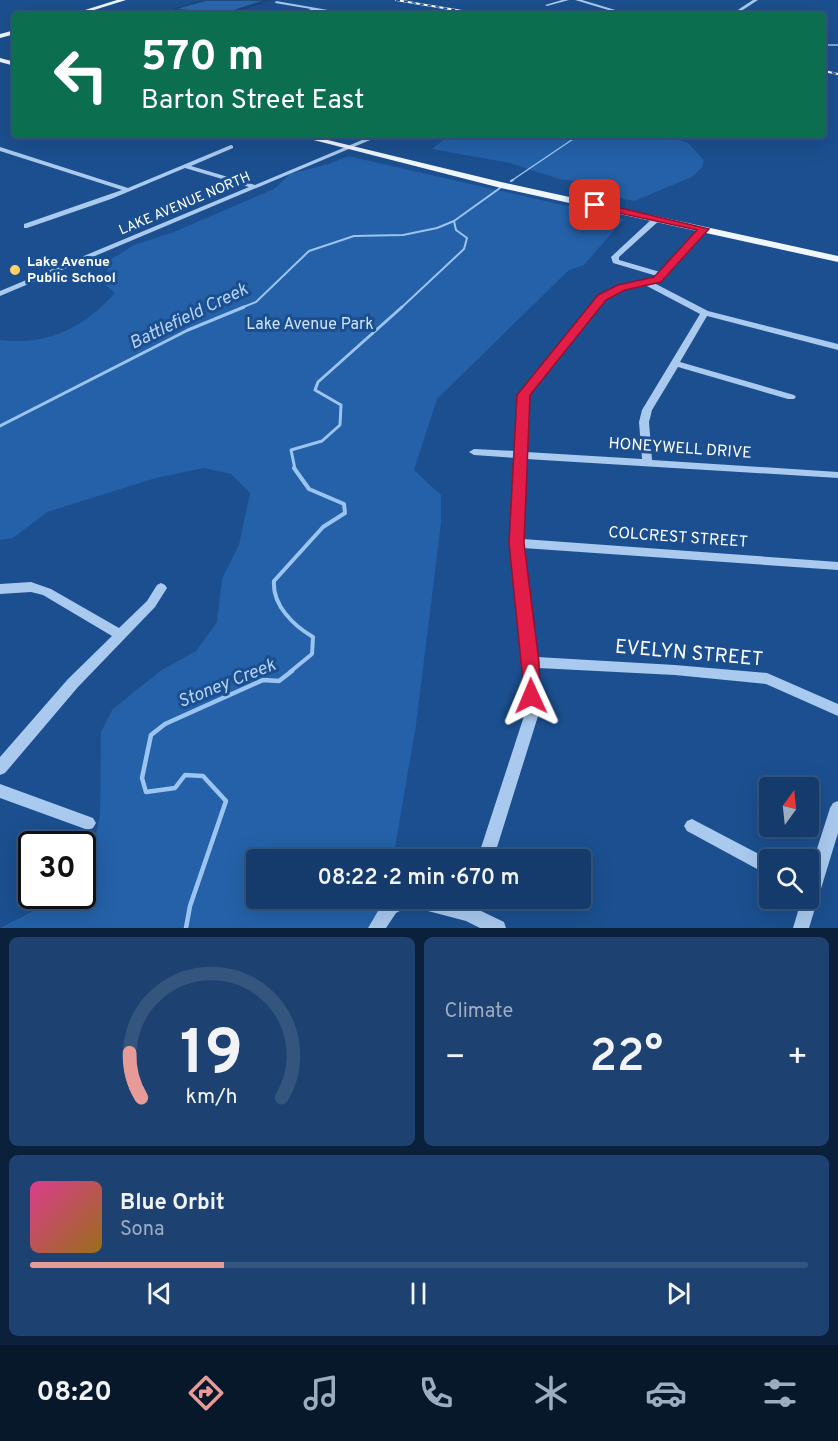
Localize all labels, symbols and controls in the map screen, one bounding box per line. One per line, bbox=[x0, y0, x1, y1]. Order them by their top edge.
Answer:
text: 570 m bbox=[141, 32, 264, 85]
icon: left bbox=[42, 36, 120, 114]
text: Barton Street East bbox=[141, 84, 364, 118]
street label: LAKE AVENUE NORTH bbox=[117, 169, 253, 239]
pin bbox=[569, 179, 620, 230]
icon: arrive bbox=[578, 188, 611, 221]
place label: Lake Avenue Public School bbox=[27, 254, 116, 287]
marker: Lake Avenue Public School bbox=[8, 263, 22, 277]
water label: Battlefield Creek bbox=[126, 278, 253, 356]
park label: Lake Avenue Park bbox=[246, 315, 374, 335]
street label: HONEYWELL DRIVE bbox=[608, 434, 752, 464]
street label: COLCREST STREET bbox=[608, 523, 748, 553]
street label: EVELYN STREET bbox=[614, 635, 764, 673]
water label: Stoney Creek bbox=[175, 654, 280, 714]
position arrow bbox=[499, 664, 563, 728]
north arrow bbox=[759, 777, 819, 837]
map controls bbox=[759, 777, 819, 909]
speed limit sign: 30 bbox=[18, 831, 96, 909]
button: search bbox=[759, 849, 819, 909]
text: 08:22 · 2 min · 670 m bbox=[318, 865, 520, 892]
text: Climate bbox=[445, 999, 513, 1025]
text: 19 bbox=[180, 1017, 243, 1096]
text: 22° bbox=[589, 1030, 663, 1087]
text: − bbox=[445, 1038, 466, 1080]
text: + bbox=[787, 1038, 808, 1080]
text: km/h bbox=[186, 1085, 238, 1112]
text: Blue Orbit bbox=[120, 1190, 225, 1217]
text: Sona bbox=[120, 1217, 165, 1243]
icon: previous bbox=[143, 1277, 176, 1310]
icon: pause bbox=[402, 1277, 435, 1310]
icon: next bbox=[662, 1277, 695, 1310]
icon: directions bbox=[185, 1372, 227, 1414]
icon: music bbox=[300, 1372, 342, 1414]
icon: phone bbox=[415, 1372, 457, 1414]
icon: climate bbox=[530, 1372, 572, 1414]
icon: car bbox=[645, 1372, 687, 1414]
icon: filters bbox=[759, 1372, 801, 1414]
text: 08:20 bbox=[36, 1376, 112, 1410]

